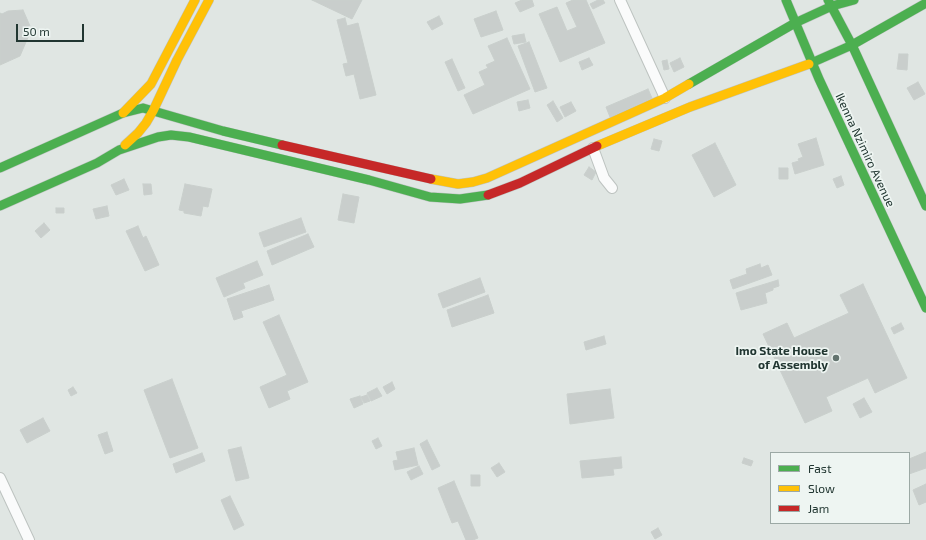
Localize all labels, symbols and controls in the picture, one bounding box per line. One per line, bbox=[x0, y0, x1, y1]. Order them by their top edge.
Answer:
scale bar bbox=[18, 16, 86, 42]
text: 50 m bbox=[23, 24, 50, 38]
street label: Ikenna Nzimiro Avenue bbox=[832, 91, 898, 209]
place label: Imo State House of Assembly bbox=[736, 344, 828, 372]
marker: Imo State House of Assembly bbox=[831, 353, 841, 363]
legend bbox=[770, 452, 910, 524]
text: Fast bbox=[808, 461, 831, 475]
text: Slow bbox=[808, 481, 835, 495]
text: Jam bbox=[808, 501, 829, 515]

